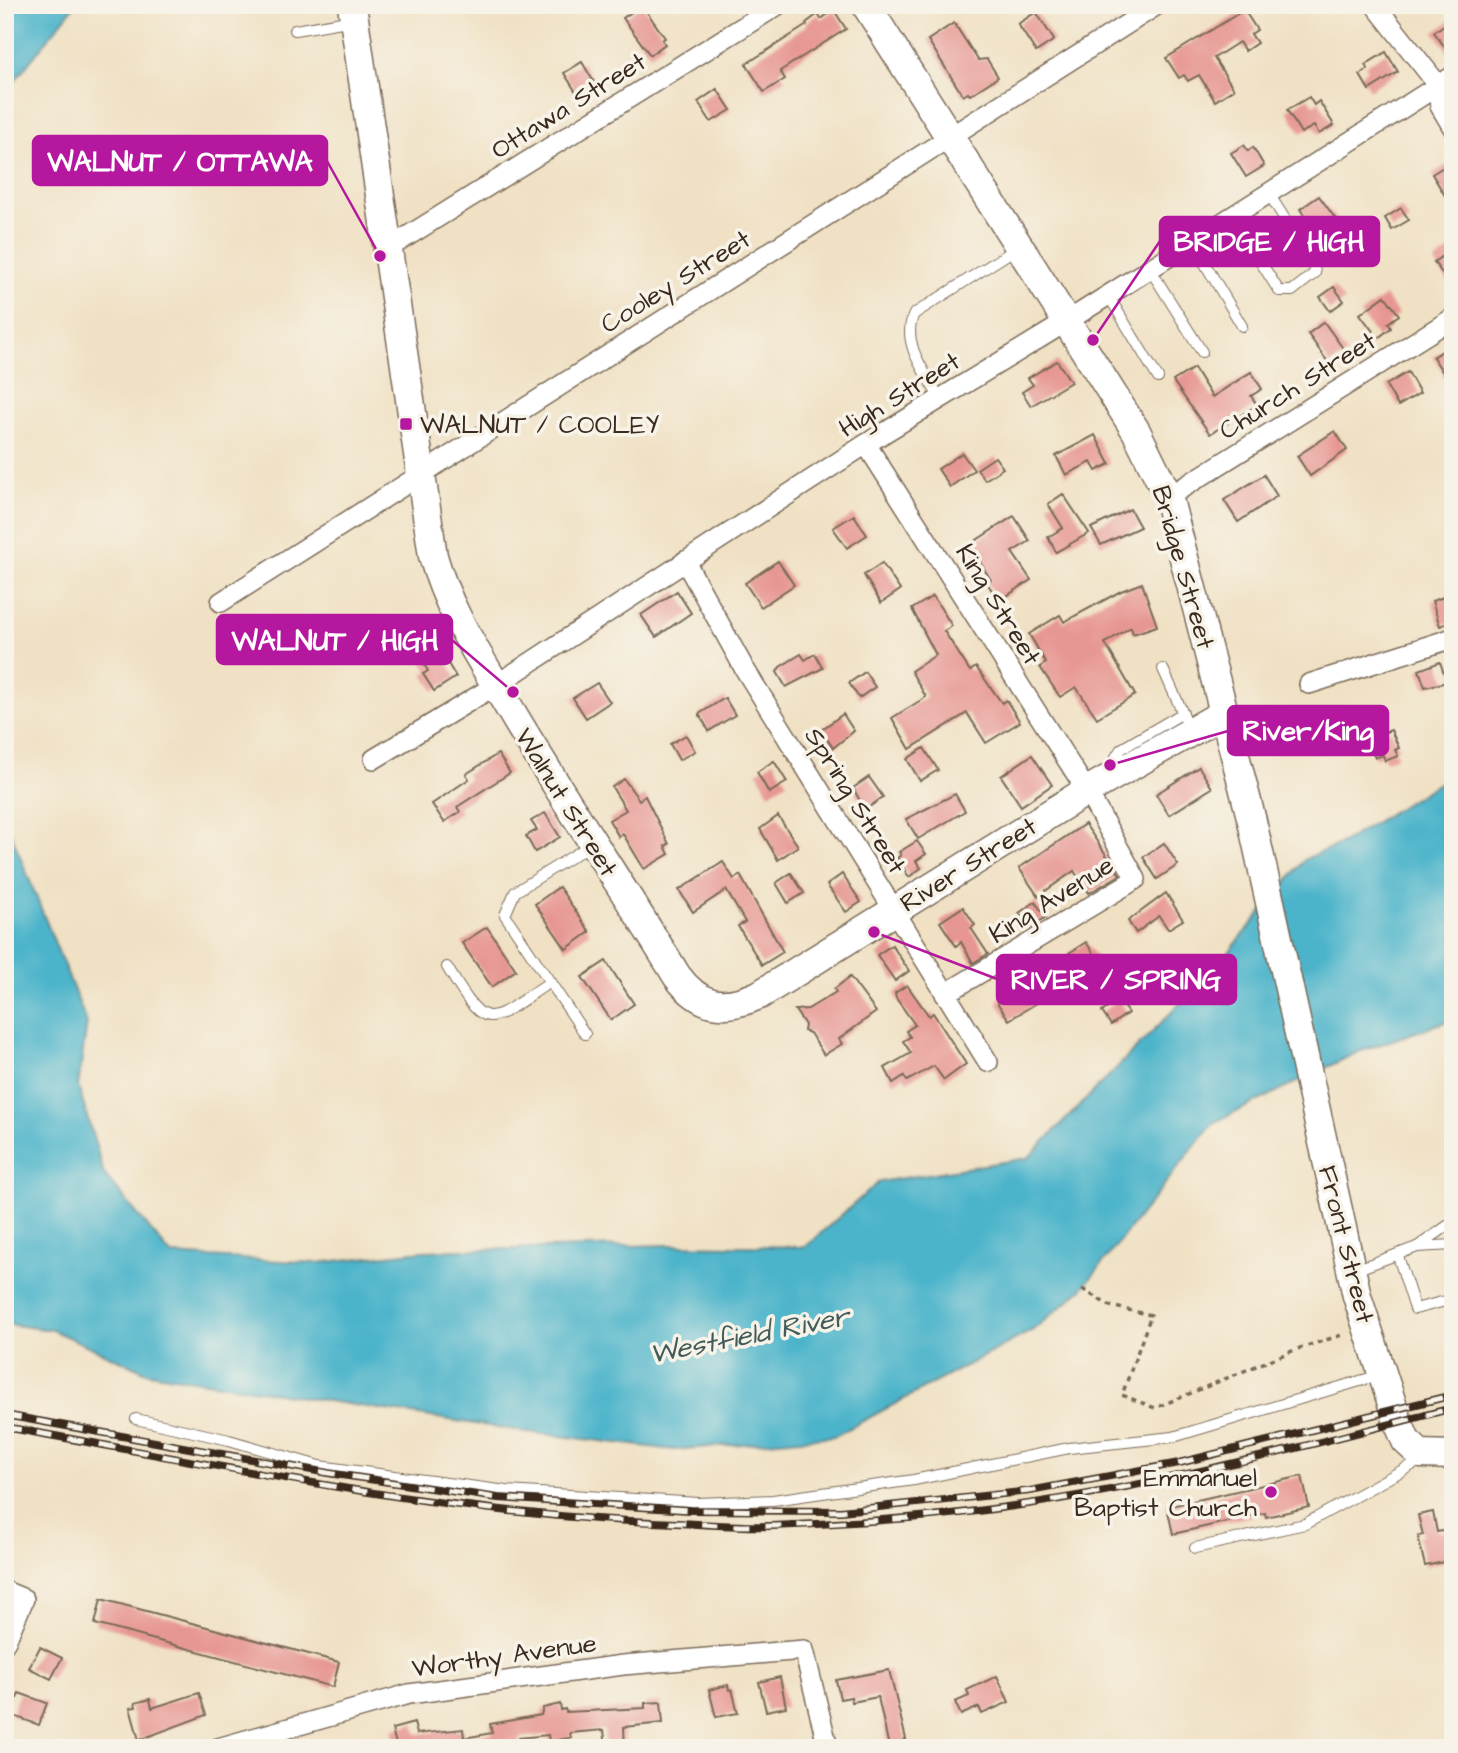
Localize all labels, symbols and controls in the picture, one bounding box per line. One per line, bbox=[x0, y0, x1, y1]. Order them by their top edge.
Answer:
street label: Ottawa Street bbox=[484, 44, 653, 168]
callout: WALNUT / OTTAWA bbox=[33, 136, 327, 185]
text: WALNUT / OTTAWA bbox=[46, 143, 314, 182]
callout: BRIDGE / HIGH bbox=[1160, 217, 1379, 266]
street label: Cooley Street bbox=[594, 221, 759, 344]
text: BRIDGE / HIGH bbox=[1174, 223, 1365, 262]
street label: Church Street bbox=[1212, 323, 1383, 448]
street label: High Street bbox=[832, 343, 968, 448]
place label: WALNUT / COOLEY bbox=[420, 407, 659, 443]
marker: WALNUT / COOLEY bbox=[398, 416, 414, 432]
street label: Bridge Street bbox=[1141, 481, 1224, 654]
street label: King Street bbox=[945, 537, 1050, 674]
callout: WALNUT / HIGH bbox=[217, 615, 452, 664]
text: WALNUT / HIGH bbox=[230, 622, 439, 661]
callout: River/King bbox=[1228, 706, 1388, 755]
text: River/King bbox=[1242, 712, 1374, 753]
street label: Spring Street bbox=[794, 720, 915, 882]
street label: Walnut Street bbox=[506, 721, 626, 884]
street label: River Street bbox=[893, 808, 1044, 921]
street label: King Avenue bbox=[982, 847, 1122, 954]
callout: RIVER / SPRING bbox=[997, 955, 1236, 1004]
text: RIVER / SPRING bbox=[1011, 961, 1222, 1000]
street label: Front Street bbox=[1309, 1162, 1383, 1327]
water label: Westfield River bbox=[646, 1297, 855, 1374]
place label: Emmanuel Baptist Church bbox=[1074, 1460, 1257, 1526]
marker: Emmanuel Baptist Church bbox=[1263, 1484, 1279, 1500]
street label: Worthy Avenue bbox=[410, 1625, 599, 1689]

